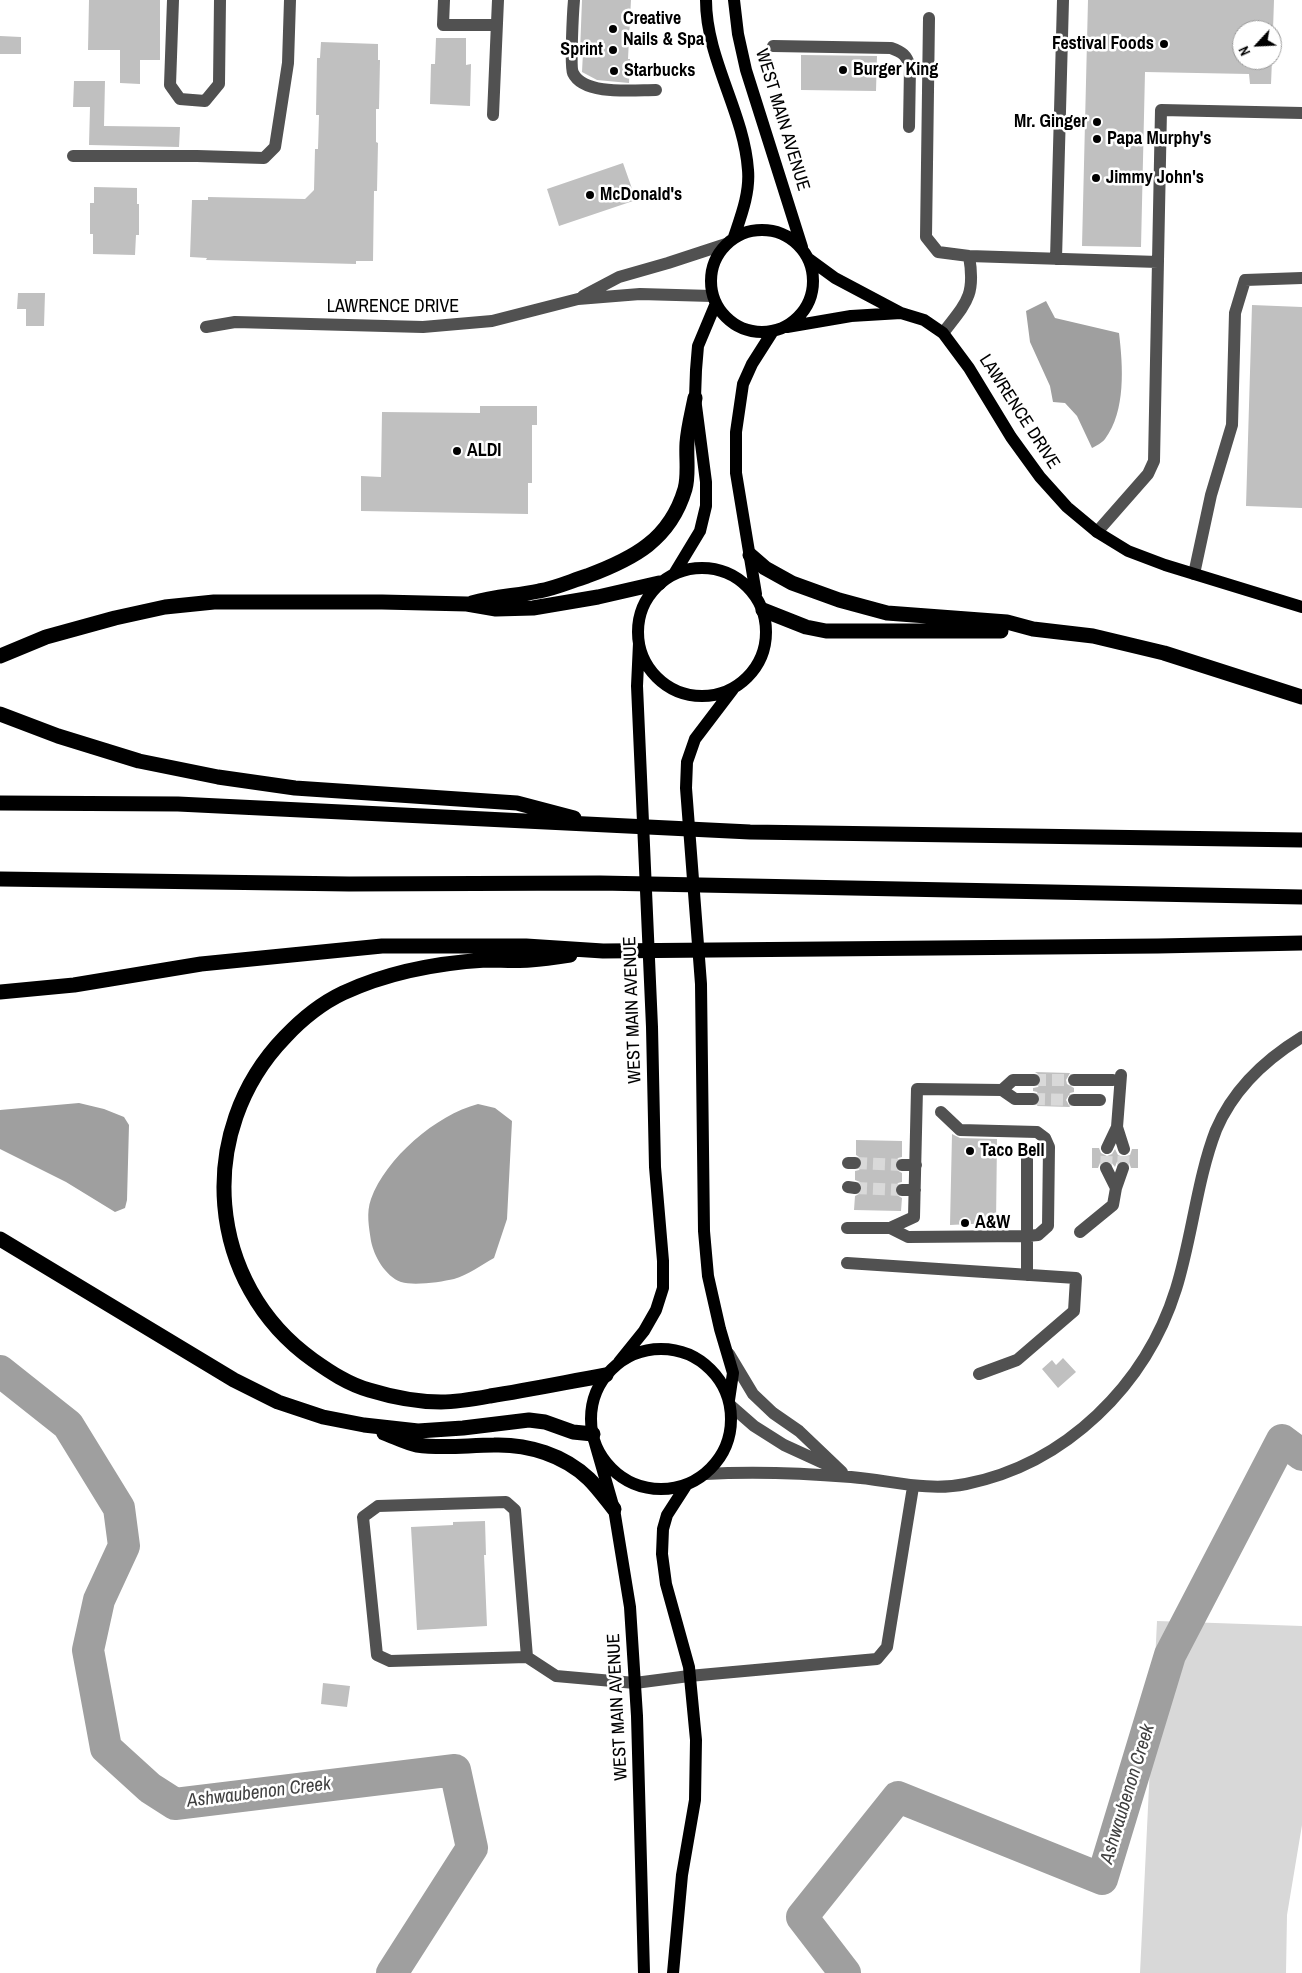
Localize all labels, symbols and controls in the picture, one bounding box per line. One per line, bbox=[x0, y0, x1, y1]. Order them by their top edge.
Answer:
place label: Creative Nails & Spa bbox=[623, 8, 704, 50]
north arrow bbox=[1232, 20, 1282, 70]
marker: Creative Nails & Spa bbox=[607, 23, 619, 35]
place label: Festival Foods bbox=[1052, 33, 1154, 55]
marker: Festival Foods bbox=[1158, 38, 1170, 50]
place label: Sprint bbox=[560, 39, 603, 61]
text: N bbox=[1234, 43, 1254, 58]
marker: Sprint bbox=[607, 44, 619, 56]
street label: WEST MAIN AVENUE bbox=[750, 46, 814, 194]
place label: Burger King bbox=[853, 59, 938, 81]
place label: Starbucks bbox=[624, 60, 695, 82]
marker: Burger King bbox=[837, 64, 849, 76]
marker: Starbucks bbox=[608, 65, 620, 77]
place label: Mr. Ginger bbox=[1014, 111, 1087, 133]
marker: Mr. Ginger bbox=[1091, 116, 1103, 128]
place label: Papa Murphy's bbox=[1107, 128, 1211, 150]
marker: Papa Murphy's bbox=[1091, 133, 1103, 145]
place label: Jimmy John's bbox=[1106, 167, 1204, 189]
marker: Jimmy John's bbox=[1090, 172, 1102, 184]
place label: McDonald's bbox=[600, 184, 682, 206]
marker: McDonald's bbox=[584, 189, 596, 201]
street label: LAWRENCE DRIVE bbox=[327, 296, 459, 318]
street label: LAWRENCE DRIVE bbox=[974, 351, 1064, 473]
place label: ALDI bbox=[467, 440, 501, 462]
marker: ALDI bbox=[451, 445, 463, 457]
street label: WEST MAIN AVENUE bbox=[620, 936, 646, 1084]
place label: Taco Bell bbox=[980, 1140, 1045, 1162]
marker: Taco Bell bbox=[964, 1145, 976, 1157]
place label: A&W bbox=[975, 1212, 1010, 1234]
marker: A&W bbox=[959, 1217, 971, 1229]
street label: WEST MAIN AVENUE bbox=[603, 1633, 633, 1781]
water label: Ashwaubenon Creek bbox=[1096, 1722, 1160, 1866]
water label: Ashwaubenon Creek bbox=[186, 1773, 332, 1813]

